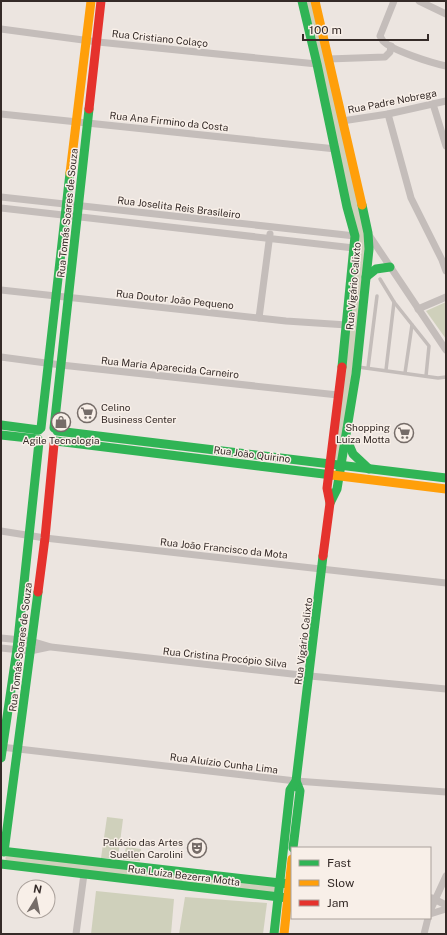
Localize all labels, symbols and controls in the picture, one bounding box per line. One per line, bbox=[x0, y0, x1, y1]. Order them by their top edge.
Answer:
scale bar bbox=[303, 16, 428, 42]
text: 100 m bbox=[309, 23, 342, 37]
street label: Rua Cristiano Colaço bbox=[111, 27, 209, 49]
street label: Rua Padre Nobrega bbox=[347, 86, 437, 116]
street label: Rua Ana Firmino da Costa bbox=[109, 109, 229, 133]
street label: Rua Tomás Soares de Souza bbox=[54, 148, 80, 278]
street label: Rua Joselita Reis Brasileiro bbox=[117, 193, 242, 221]
street label: Rua Vigário Calixto bbox=[343, 241, 363, 330]
street label: Rua Doutor João Pequeno bbox=[115, 287, 235, 311]
street label: Rua Maria Aparecida Carneiro bbox=[100, 354, 240, 380]
place label: Celino Business Center bbox=[101, 401, 177, 425]
supermarket icon: Celino Business Center bbox=[76, 402, 98, 424]
shop icon: Agile Tecnologia bbox=[50, 411, 72, 433]
place label: Shopping Luiza Motta bbox=[336, 421, 390, 445]
supermarket icon: Shopping Luiza Motta bbox=[393, 422, 415, 444]
place label: Agile Tecnologia bbox=[23, 434, 99, 446]
street label: Rua João Quirino bbox=[213, 443, 291, 465]
street label: Rua João Francisco da Mota bbox=[160, 535, 288, 561]
street label: Rua Tomás Soares de Souza bbox=[6, 582, 34, 712]
street label: Rua Vigário Calixto bbox=[292, 596, 314, 685]
street label: Rua Cristina Procópio Silva bbox=[162, 645, 288, 669]
street label: Rua Aluízio Cunha Lima bbox=[169, 750, 279, 776]
place label: Palácio das Artes Suellen Carolini bbox=[103, 836, 183, 860]
theatre icon: Palácio das Artes Suellen Carolini bbox=[186, 837, 208, 859]
legend bbox=[291, 847, 431, 919]
text: Fast bbox=[327, 856, 352, 870]
street label: Rua Luiza Bezerra Motta bbox=[127, 862, 241, 888]
text: Slow bbox=[327, 876, 355, 890]
north arrow bbox=[16, 879, 56, 919]
text: N bbox=[32, 882, 43, 896]
text: Jam bbox=[327, 896, 349, 910]

